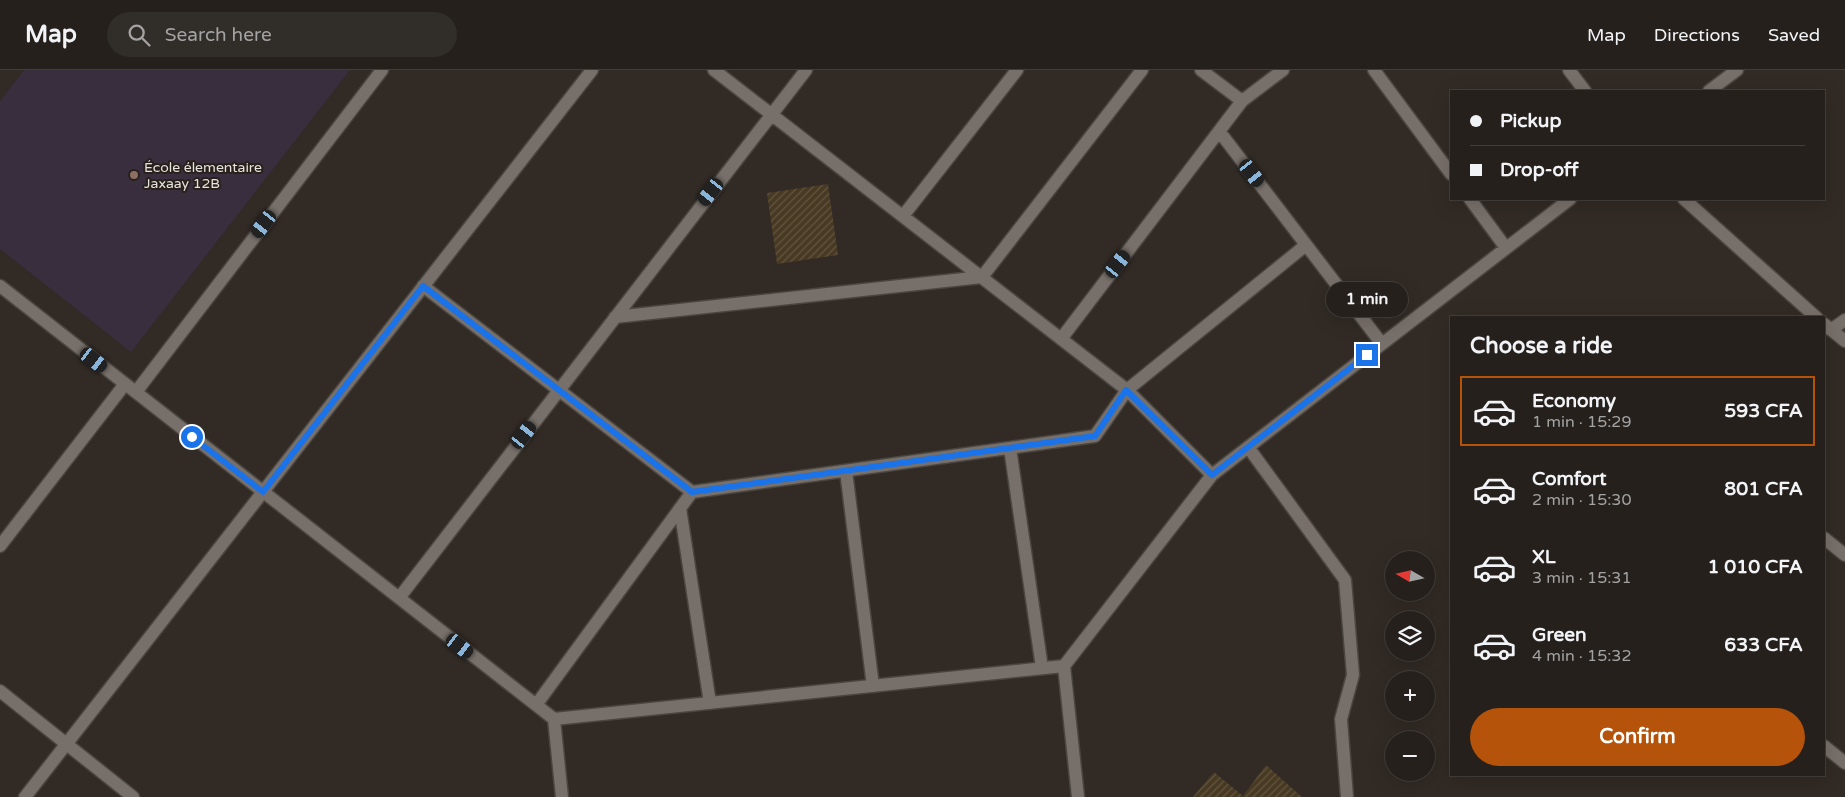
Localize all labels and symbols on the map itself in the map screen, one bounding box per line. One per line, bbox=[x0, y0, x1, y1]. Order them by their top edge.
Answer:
car bbox=[1236, 157, 1267, 189]
place label: École élementaire Jaxaay 12B bbox=[144, 159, 262, 192]
marker: École élementaire Jaxaay 12B bbox=[128, 169, 140, 181]
car bbox=[695, 176, 726, 208]
car bbox=[248, 208, 279, 240]
car bbox=[1102, 248, 1133, 280]
callout: 1 min bbox=[1326, 282, 1408, 318]
route end bbox=[1356, 344, 1378, 366]
car bbox=[77, 345, 110, 375]
car bbox=[508, 419, 539, 451]
route start bbox=[181, 426, 203, 448]
north arrow bbox=[1385, 551, 1435, 601]
car bbox=[443, 631, 476, 661]

